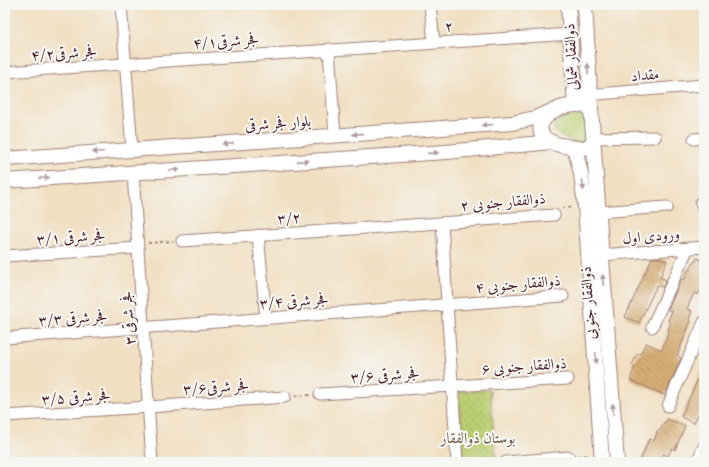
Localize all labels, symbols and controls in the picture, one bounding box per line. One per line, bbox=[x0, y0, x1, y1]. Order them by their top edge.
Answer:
street label: ۲ bbox=[444, 17, 454, 38]
street label: ذوالفقار شمالی bbox=[560, 23, 585, 91]
street label: فجر شرقی۴/۱ bbox=[192, 30, 260, 55]
street label: فجر شرقی۴/۲ bbox=[30, 42, 98, 67]
one-way arrow bbox=[585, 63, 592, 75]
street label: مقداد bbox=[630, 65, 660, 88]
street label: بلوار فجر شرقی bbox=[244, 112, 312, 137]
one-way arrow bbox=[481, 122, 493, 129]
one-way arrow bbox=[352, 131, 364, 138]
one-way arrow bbox=[222, 140, 234, 147]
one-way arrow bbox=[91, 149, 104, 155]
one-way arrow bbox=[427, 149, 439, 156]
one-way arrow bbox=[297, 158, 309, 165]
one-way arrow bbox=[168, 166, 180, 173]
one-way arrow bbox=[38, 175, 50, 182]
one-way arrow bbox=[579, 178, 586, 191]
street label: ۲ ذوالفقار جنوبی bbox=[460, 189, 547, 218]
street label: ۳/۲ bbox=[277, 208, 302, 231]
street label: ورودی اول bbox=[621, 225, 681, 250]
street label: ۳/۱ فجر شرقی bbox=[36, 226, 106, 251]
street label: ذوالفقار جنوبی bbox=[576, 265, 603, 340]
street label: ۴ ذوالفقار جنوبی bbox=[475, 271, 562, 300]
one-way arrow bbox=[599, 274, 606, 286]
street label: ۳ فجر شرقی bbox=[117, 290, 142, 346]
street label: ۳/۴ فجر شرقی bbox=[259, 290, 329, 315]
street label: ۳/۳ فجر شرقی bbox=[38, 307, 108, 332]
one-way arrow bbox=[592, 352, 599, 364]
street label: ۶ ذوالفقار جنوبی bbox=[481, 354, 567, 381]
street label: ۳/۶ فجر شرقی bbox=[350, 364, 420, 389]
street label: فجر شرقی۳/۶ bbox=[182, 376, 250, 401]
street label: ۳/۵ فجر شرقی bbox=[41, 386, 111, 411]
one-way arrow bbox=[610, 403, 616, 415]
park label: بوستان ذوالفقار bbox=[439, 429, 516, 450]

